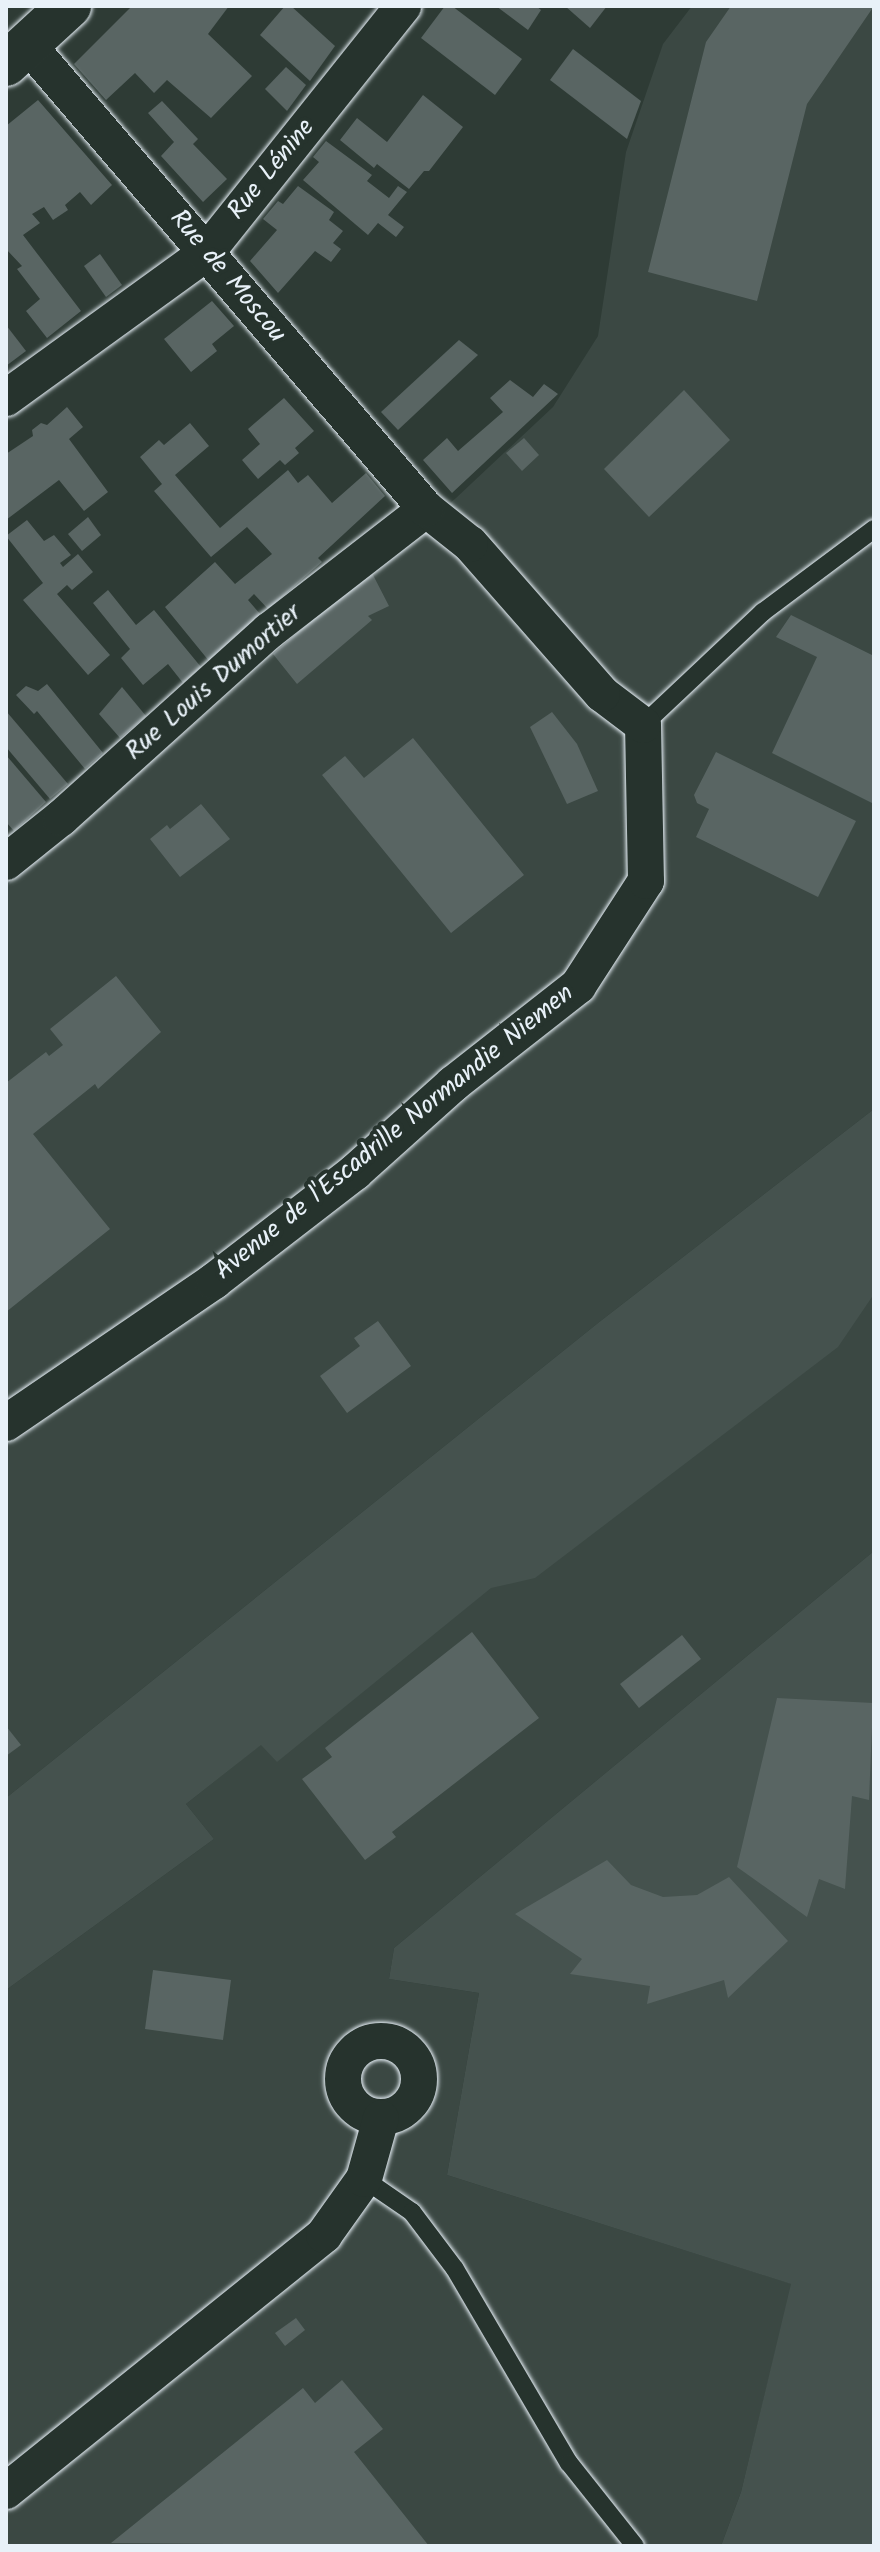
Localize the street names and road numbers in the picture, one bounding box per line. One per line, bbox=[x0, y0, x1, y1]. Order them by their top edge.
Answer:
street label: Rue Lénine bbox=[222, 113, 322, 227]
street label: Rue de Moscou bbox=[162, 204, 292, 350]
street label: Rue Louis Dumortier bbox=[120, 598, 308, 768]
street label: Avenue de l'Escadrille Normandie Niemen bbox=[209, 978, 581, 1288]

